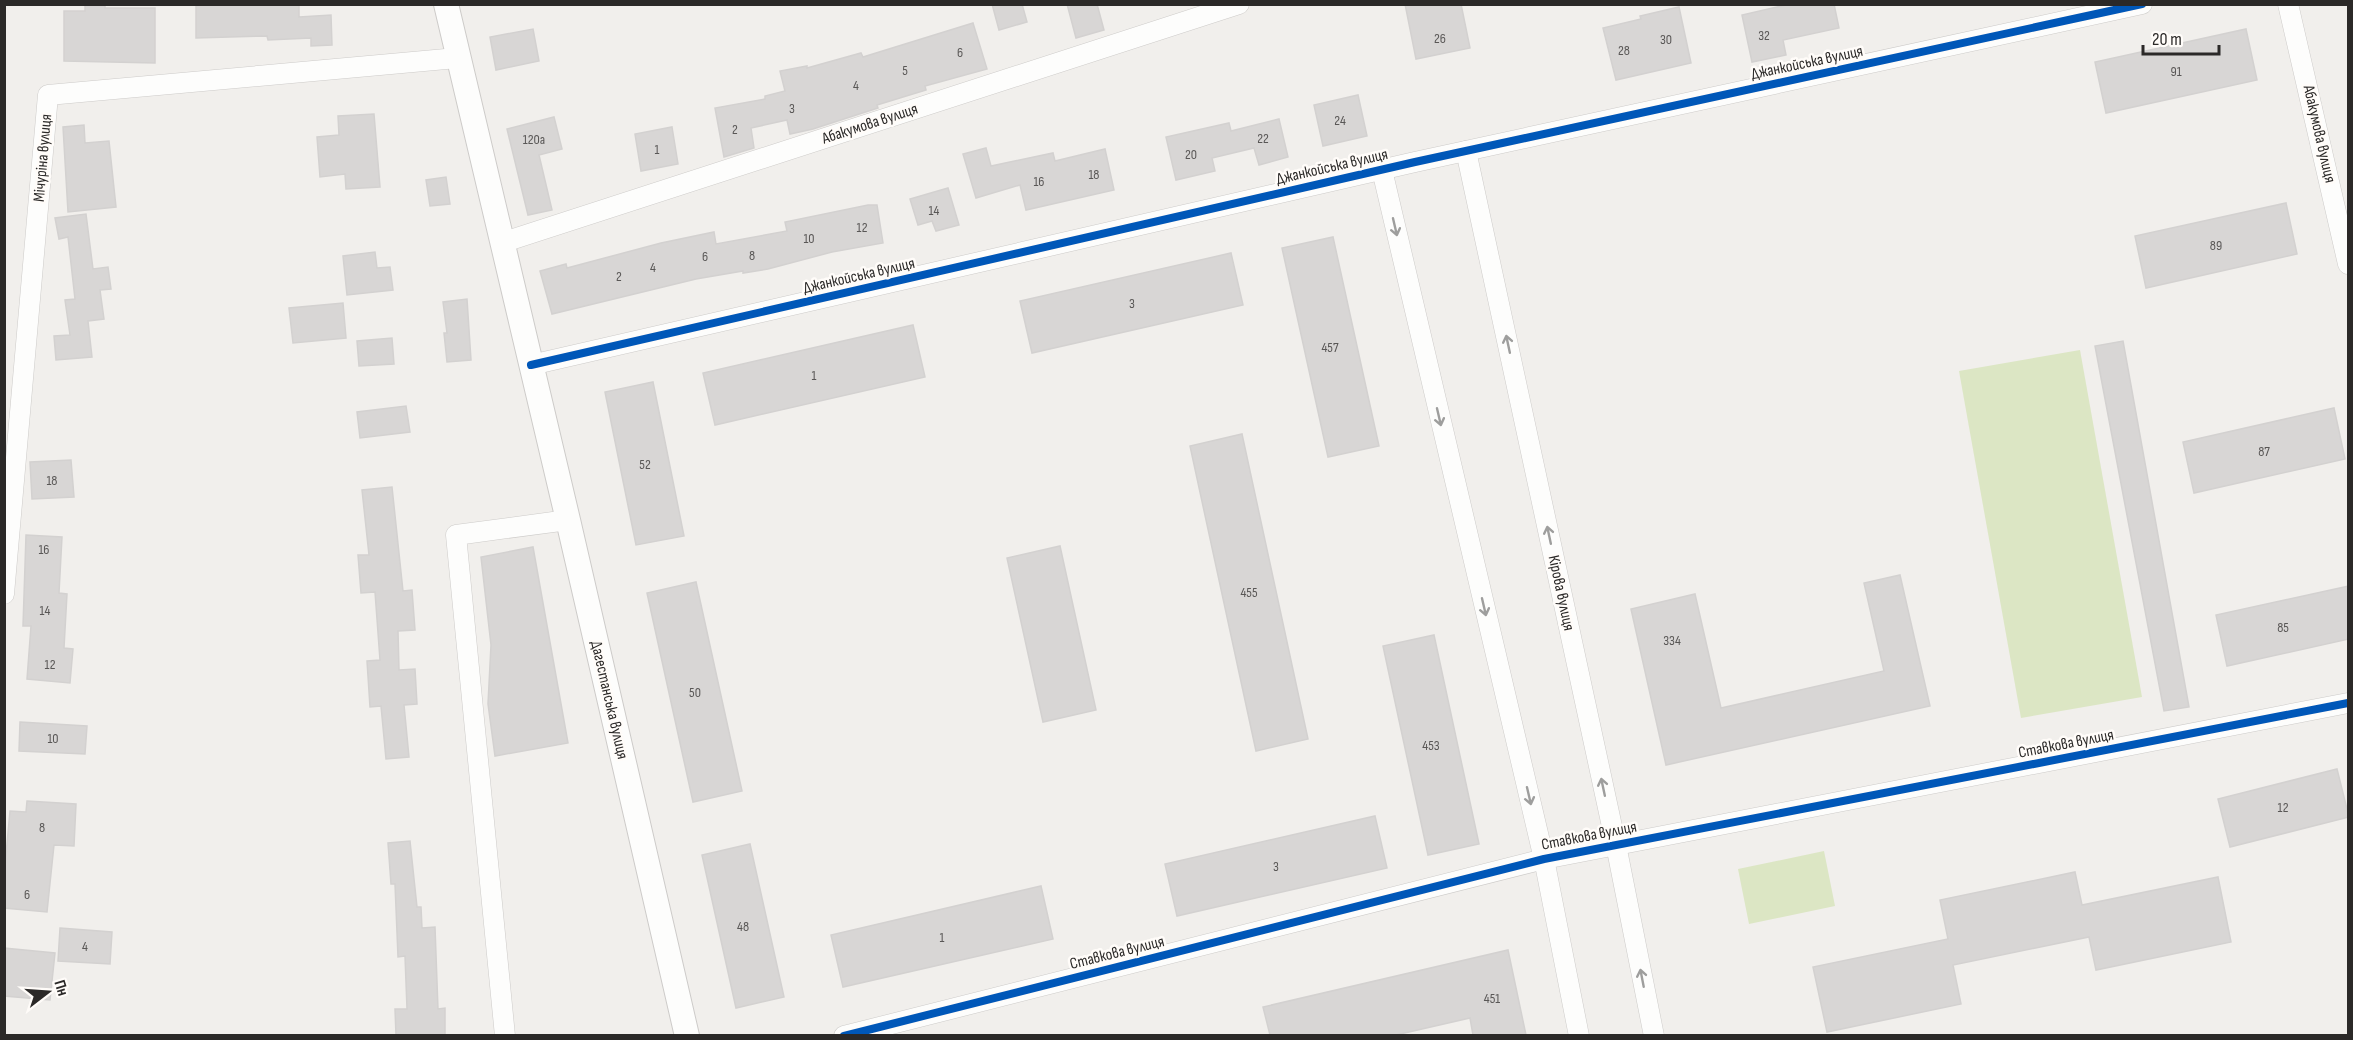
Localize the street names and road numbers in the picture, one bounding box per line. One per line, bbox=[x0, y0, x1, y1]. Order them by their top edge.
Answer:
street label: Джанкойська вулиця bbox=[1749, 42, 1865, 84]
street label: Абакумова вулиця bbox=[2298, 82, 2339, 185]
street label: Абакумова вулиця bbox=[819, 100, 920, 149]
street label: Мічуріна вулиця bbox=[30, 113, 56, 203]
street label: Джанкойська вулиця bbox=[1274, 145, 1390, 189]
street label: Джанкойська вулиця bbox=[801, 254, 917, 298]
street label: Кірова вулиця bbox=[1544, 553, 1578, 633]
street label: Дагестанська вулиця bbox=[586, 639, 632, 761]
street label: Ставкова вулиця bbox=[2017, 725, 2115, 763]
street label: Ставкова вулиця bbox=[1540, 817, 1638, 855]
street label: Ставкова вулиця bbox=[1068, 932, 1166, 974]

